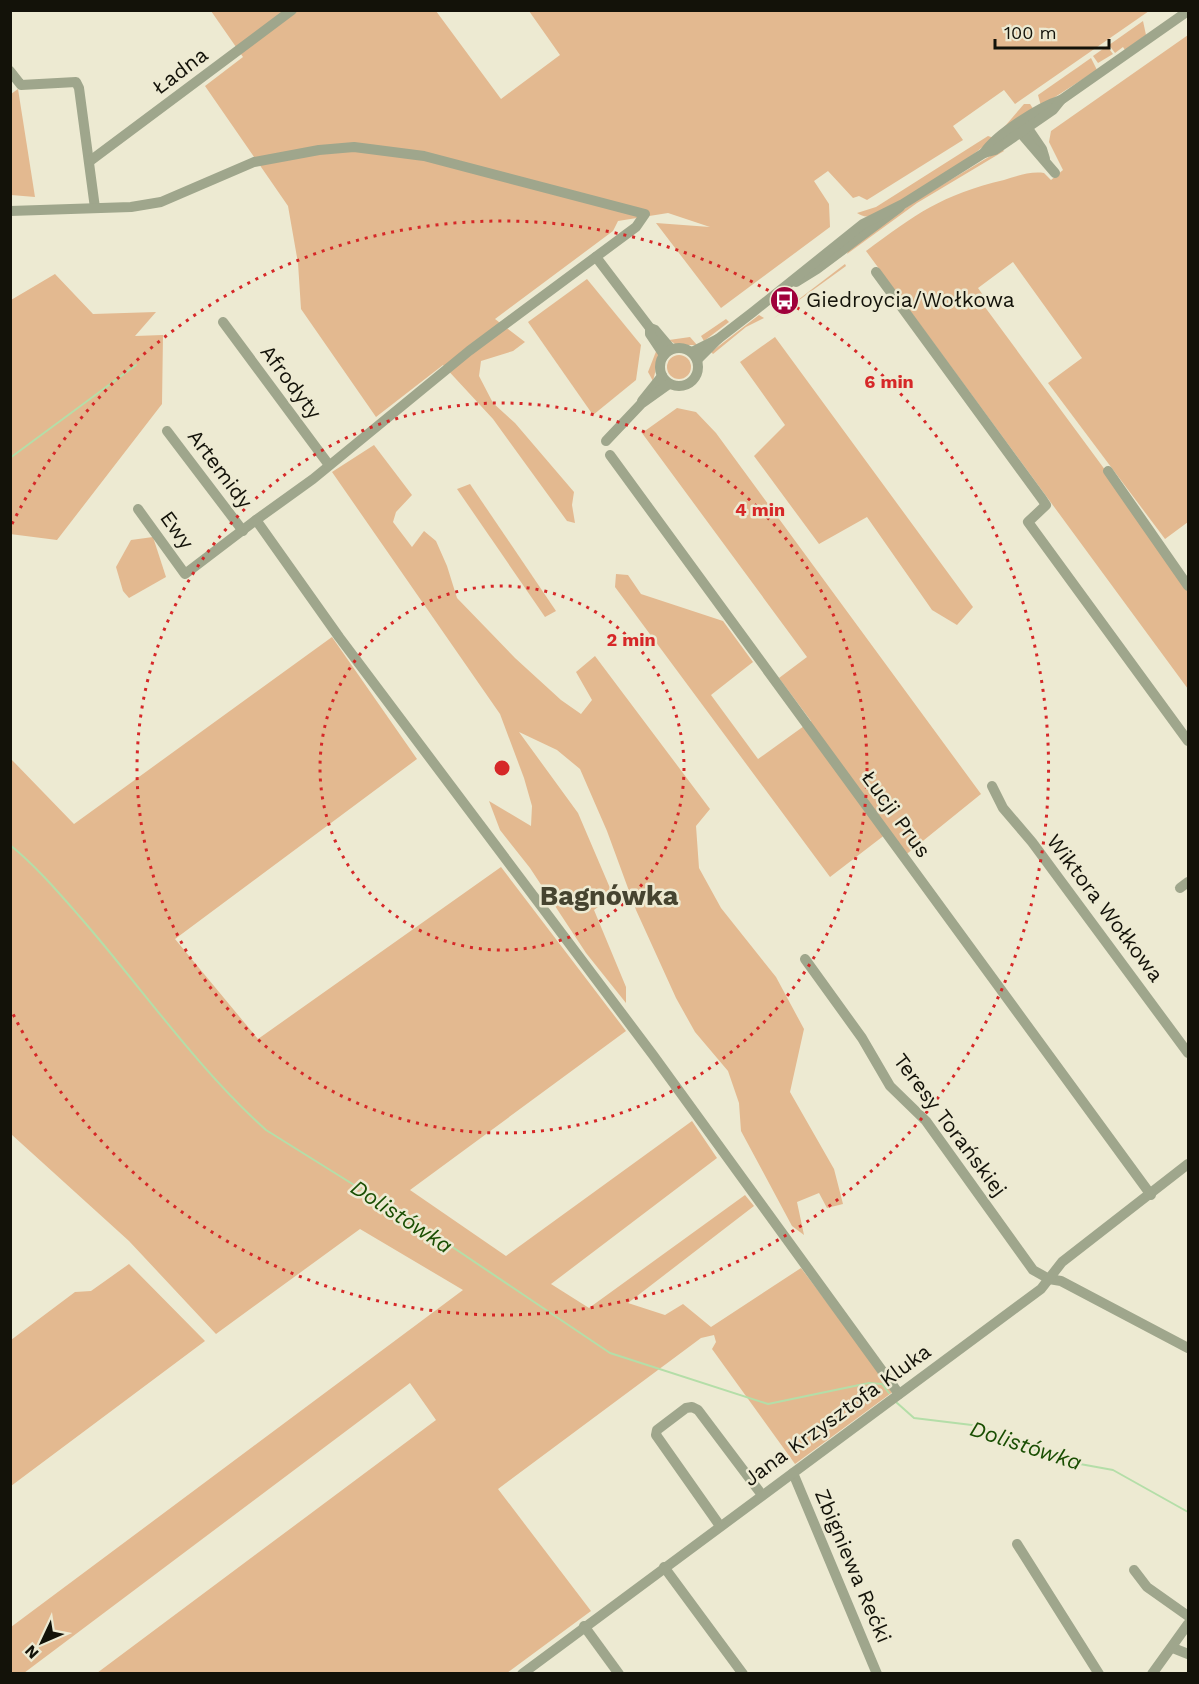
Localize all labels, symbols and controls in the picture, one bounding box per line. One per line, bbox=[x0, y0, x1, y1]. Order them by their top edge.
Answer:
scale bar bbox=[995, 12, 1109, 50]
text: 100 m bbox=[1004, 22, 1057, 43]
street label: Ładna bbox=[147, 42, 213, 100]
bus stop icon: Giedroycia/Wołkowa bbox=[769, 284, 801, 316]
place label: Giedroycia/Wołkowa bbox=[806, 287, 1015, 312]
street label: Afrodyty bbox=[256, 340, 327, 424]
text: 6 min bbox=[864, 371, 914, 392]
street label: Artemidy bbox=[183, 424, 258, 513]
text: 4 min bbox=[735, 499, 785, 520]
street label: Ewy bbox=[155, 506, 200, 554]
text: 2 min bbox=[606, 629, 656, 650]
centre of rings bbox=[492, 758, 512, 778]
street label: Łucji Prus bbox=[856, 765, 936, 862]
street label: Wiktora Wołkowa bbox=[1042, 829, 1169, 987]
district label: Bagnówka bbox=[540, 880, 679, 912]
street label: Teresy Torańskiej bbox=[888, 1048, 1012, 1201]
water label: Dolistówka bbox=[346, 1174, 457, 1258]
street label: Jana Krzysztofa Kluka bbox=[738, 1338, 935, 1491]
water label: Dolistówka bbox=[967, 1416, 1085, 1475]
street label: Zbigniewa Rećki bbox=[810, 1485, 897, 1646]
north arrow bbox=[12, 1612, 72, 1672]
text: N bbox=[21, 1641, 43, 1663]

